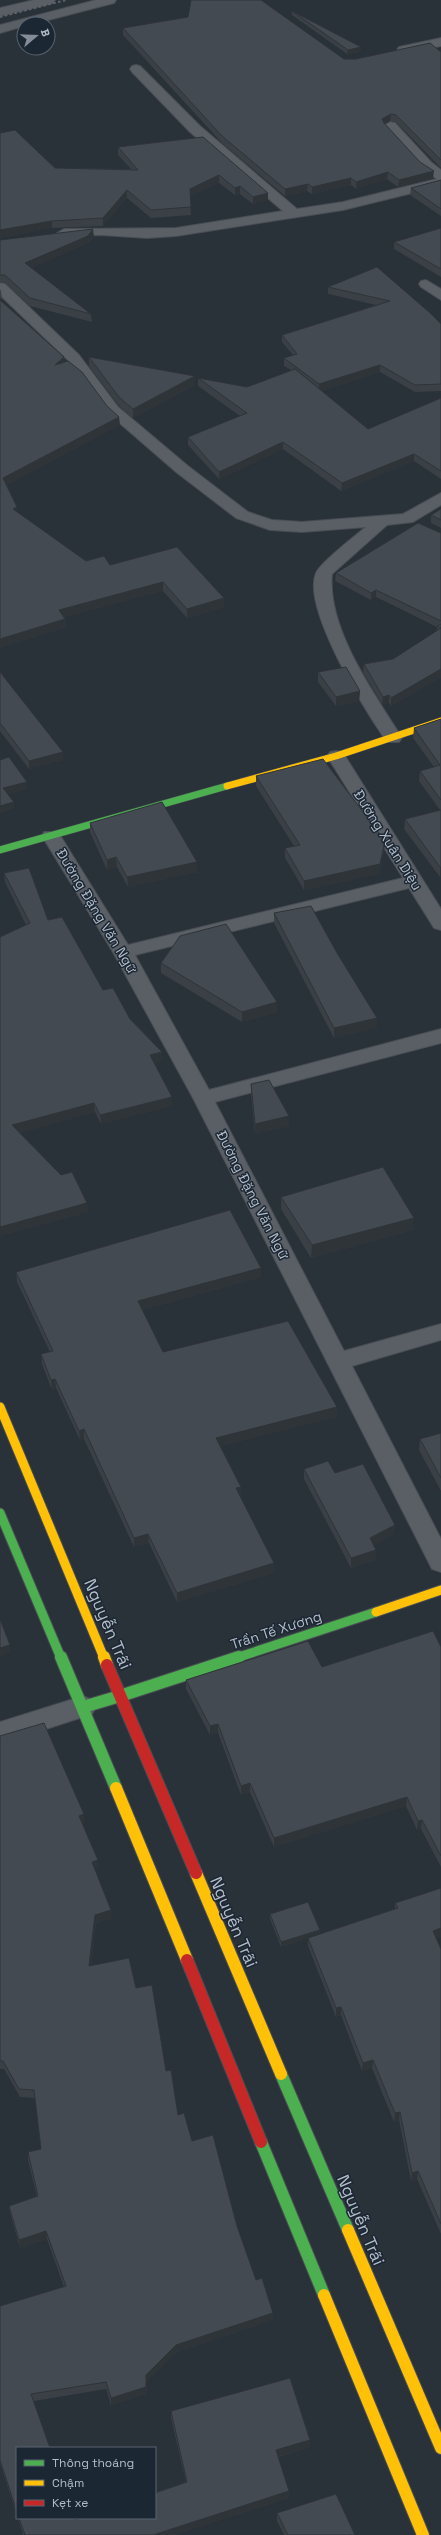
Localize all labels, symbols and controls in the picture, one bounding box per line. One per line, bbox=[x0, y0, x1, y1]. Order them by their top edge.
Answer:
north arrow bbox=[16, 16, 56, 56]
text: B bbox=[38, 27, 53, 38]
street label: Đường Xuân Diệu bbox=[350, 786, 426, 894]
street label: Đường Đặng Văn Ngữ bbox=[53, 845, 142, 977]
street label: Đường Đặng Văn Ngữ bbox=[213, 1127, 294, 1263]
street label: Nguyễn Trãi bbox=[79, 1575, 137, 1673]
street label: Trần Tế Xương bbox=[228, 1607, 324, 1653]
street label: Nguyễn Trãi bbox=[205, 1873, 263, 1971]
street label: Nguyễn Trãi bbox=[332, 2171, 390, 2269]
legend bbox=[16, 2447, 156, 2519]
text: Thông thoáng bbox=[52, 2455, 134, 2471]
text: Chậm bbox=[52, 2475, 84, 2491]
text: Kẹt xe bbox=[52, 2495, 88, 2511]

